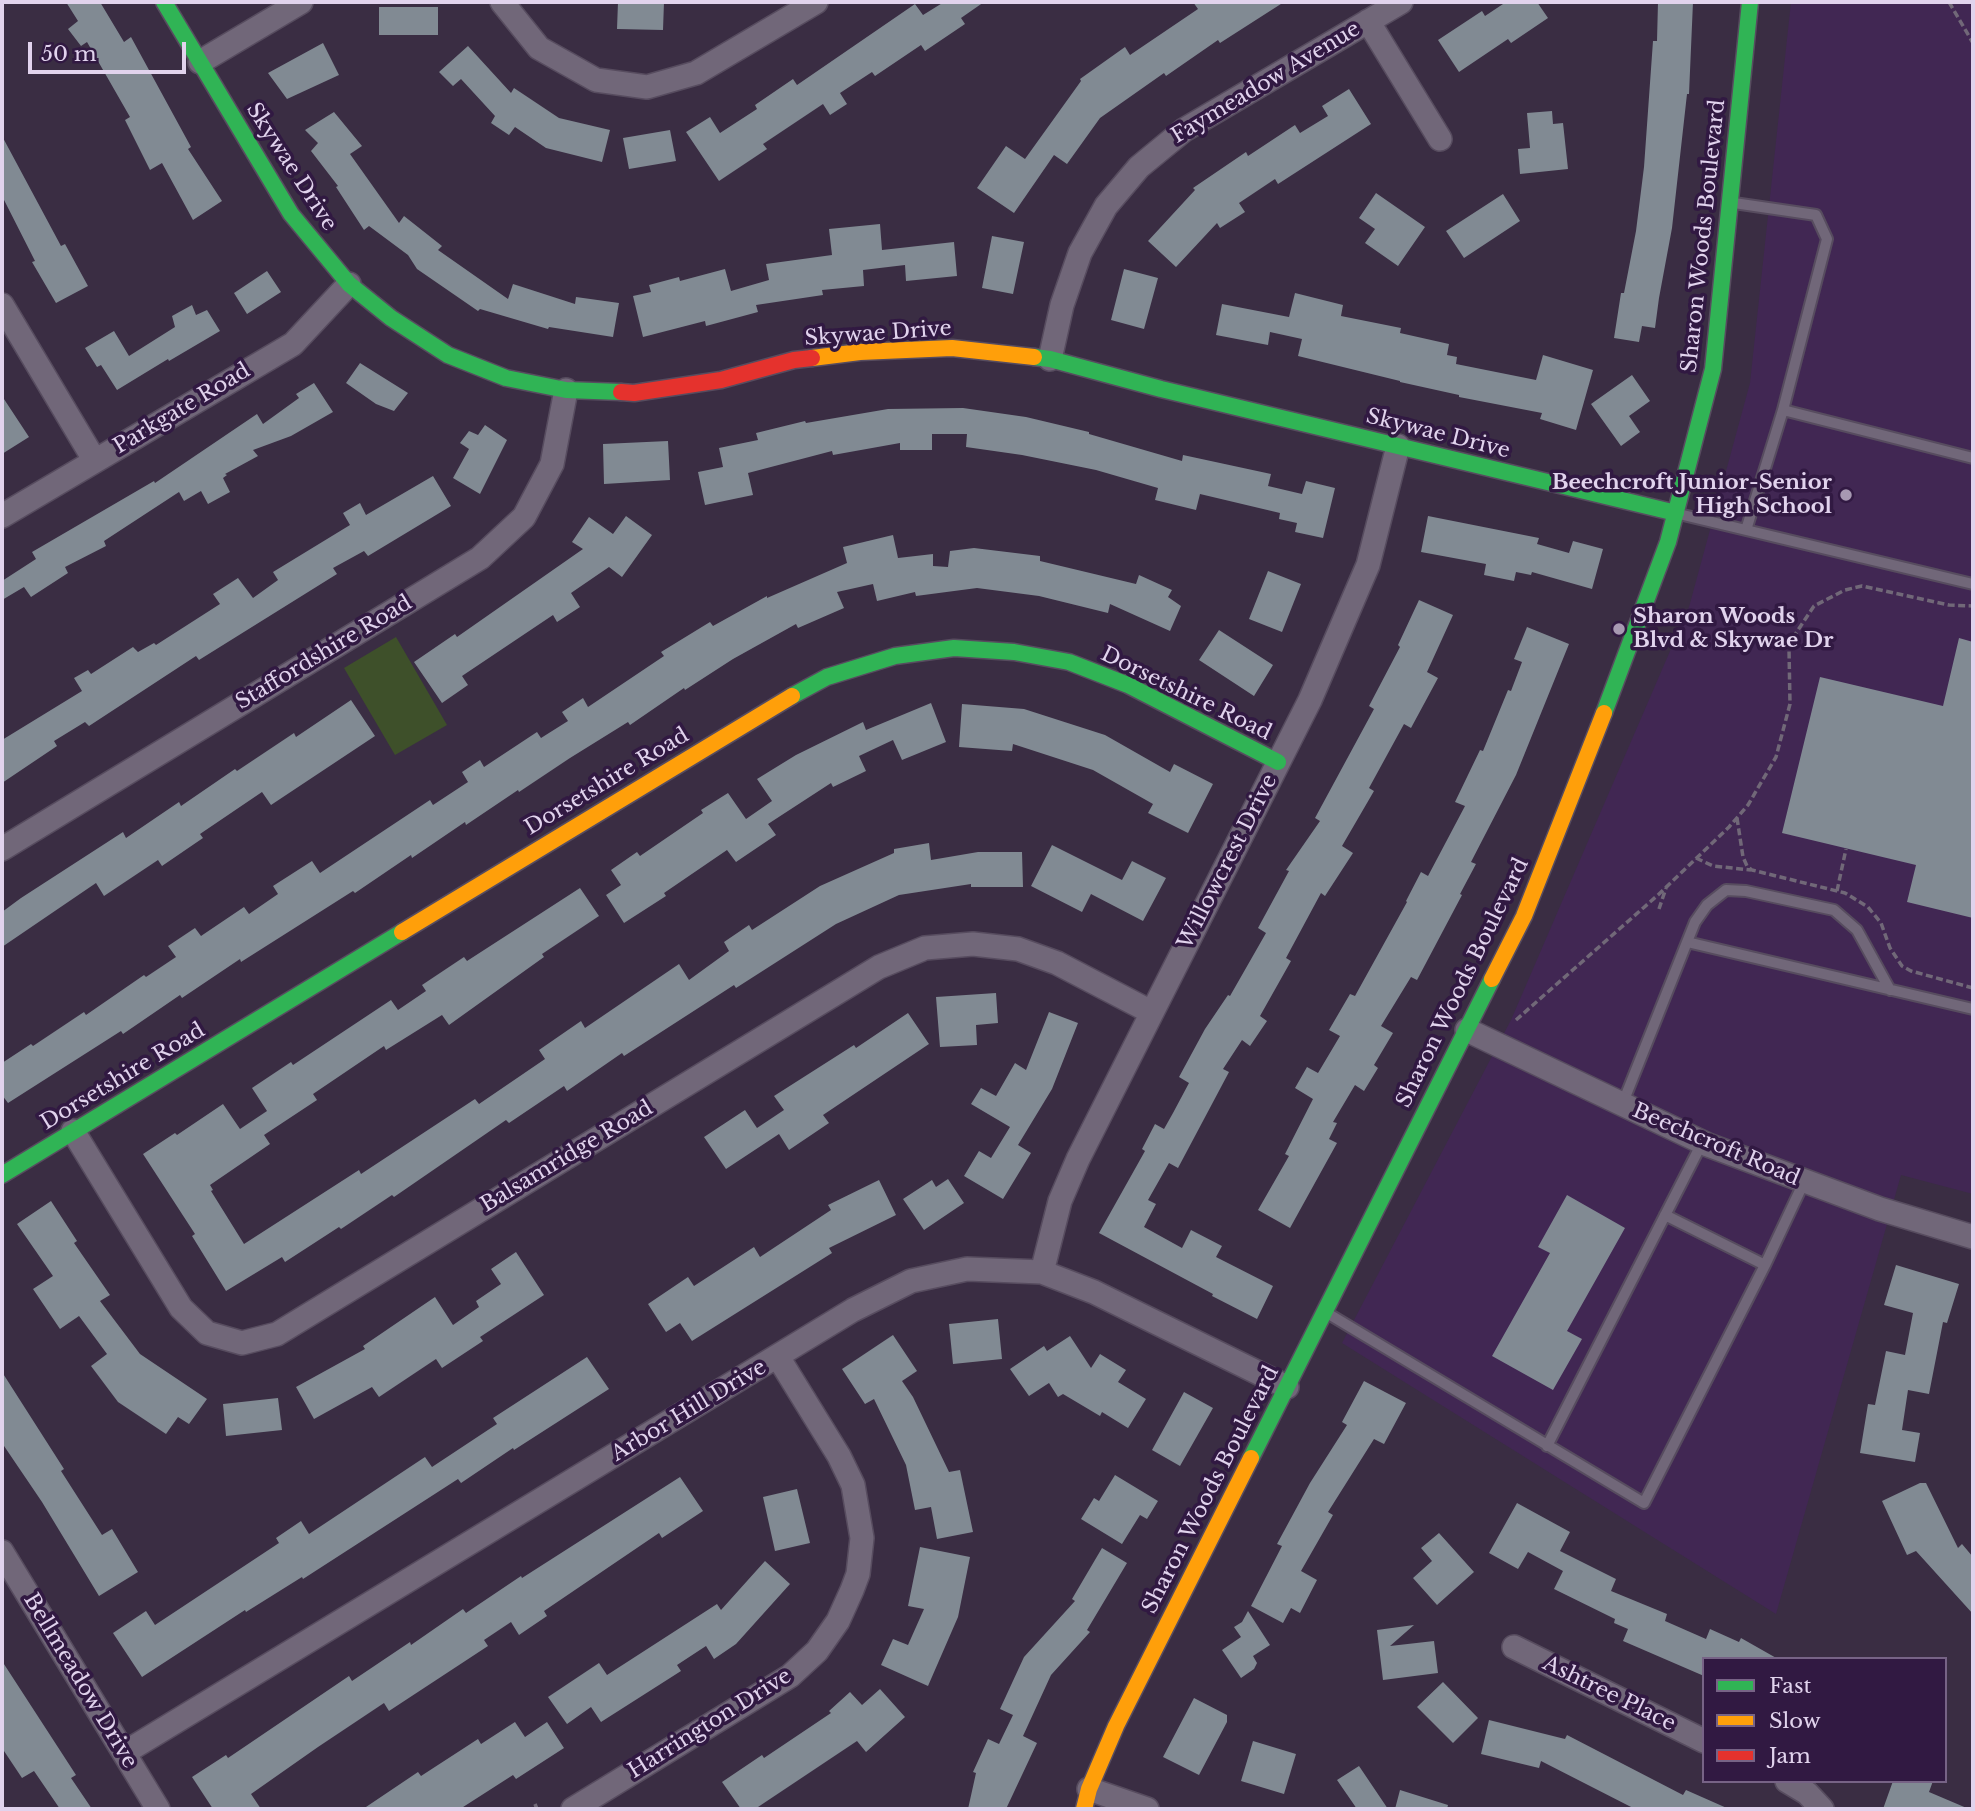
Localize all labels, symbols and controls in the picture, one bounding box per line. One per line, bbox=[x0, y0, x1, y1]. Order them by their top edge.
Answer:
street label: Faymeadow Avenue bbox=[1167, 17, 1365, 149]
scale bar bbox=[32, 28, 189, 72]
text: 50 m bbox=[41, 41, 96, 67]
street label: Skywae Drive bbox=[240, 98, 342, 236]
street label: Sharon Woods Boulevard bbox=[1677, 98, 1731, 374]
street label: Skywae Drive bbox=[804, 316, 952, 352]
street label: Parkgate Road bbox=[109, 358, 255, 460]
street label: Skywae Drive bbox=[1363, 404, 1513, 464]
place label: Beechcroft Junior-Senior High School bbox=[1552, 470, 1832, 520]
marker: Beechcroft Junior-Senior High School bbox=[1838, 487, 1854, 503]
street label: Staffordshire Road bbox=[232, 591, 416, 715]
place label: Sharon Woods Blvd & Skywae Dr bbox=[1633, 604, 1834, 654]
marker: Sharon Woods Blvd & Skywae Dr bbox=[1611, 621, 1627, 637]
street label: Dorsetshire Road bbox=[1097, 642, 1275, 746]
street label: Dorsetshire Road bbox=[520, 723, 694, 841]
street label: Willowcrest Drive bbox=[1173, 770, 1283, 954]
street label: Sharon Woods Boulevard bbox=[1391, 854, 1535, 1112]
street label: Dorsetshire Road bbox=[36, 1018, 210, 1136]
street label: Balsamridge Road bbox=[476, 1096, 658, 1218]
street label: Beechcroft Road bbox=[1629, 1098, 1803, 1192]
street label: Arbor Hill Drive bbox=[607, 1355, 771, 1467]
street label: Sharon Woods Boulevard bbox=[1137, 1362, 1285, 1618]
street label: Bellmeadow Drive bbox=[18, 1589, 142, 1773]
street label: Ashtree Place bbox=[1539, 1651, 1679, 1737]
legend bbox=[1702, 1657, 1947, 1783]
street label: Harrington Drive bbox=[624, 1664, 796, 1784]
text: Fast bbox=[1769, 1673, 1811, 1699]
text: Slow bbox=[1769, 1708, 1821, 1734]
text: Jam bbox=[1769, 1743, 1811, 1769]

